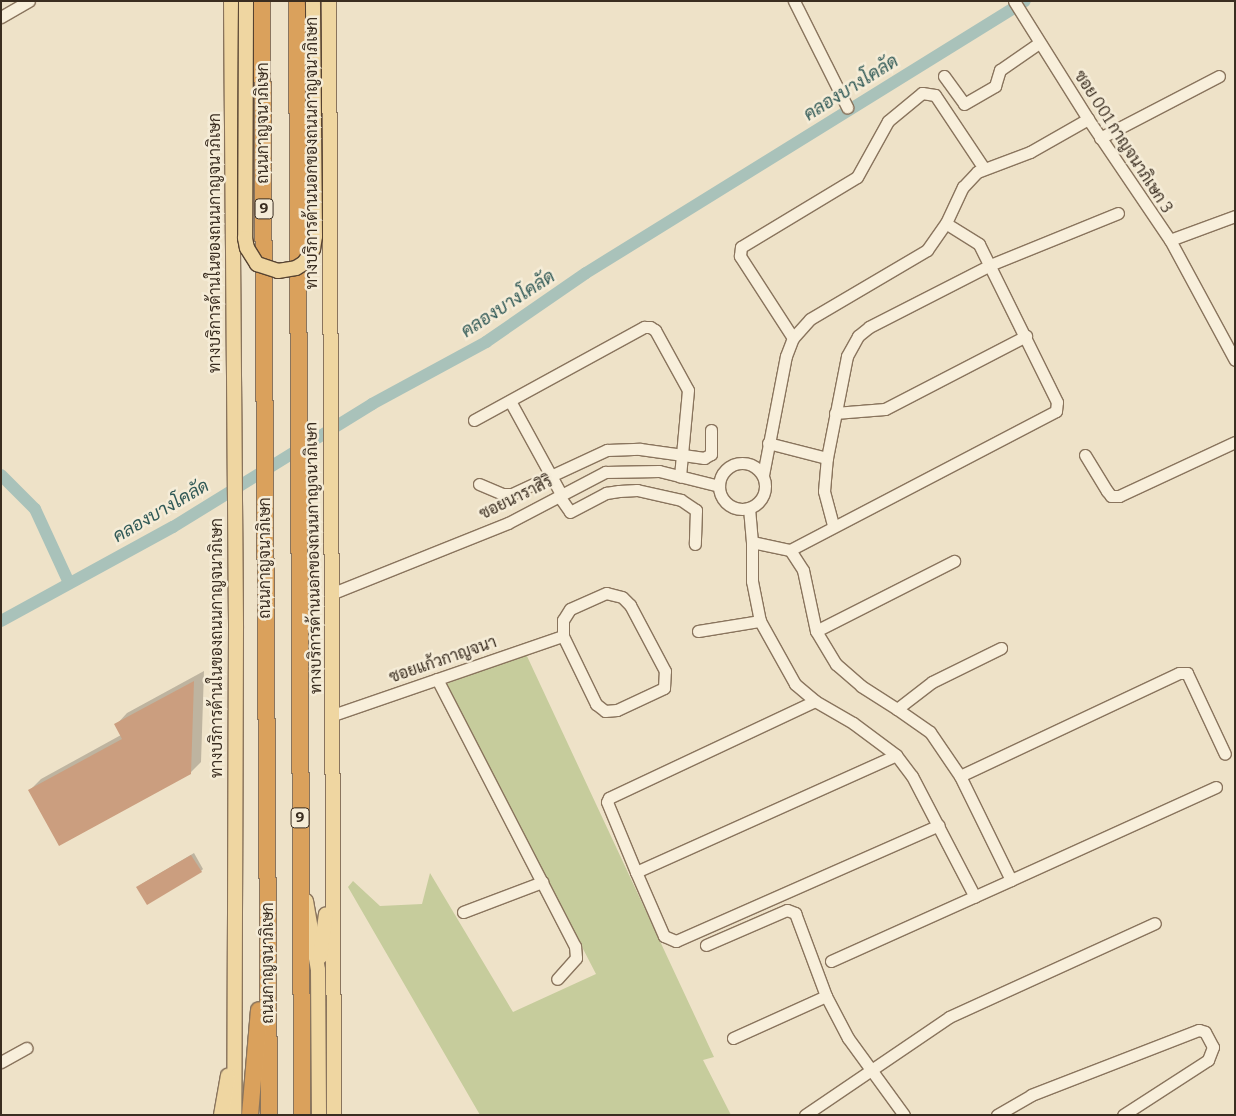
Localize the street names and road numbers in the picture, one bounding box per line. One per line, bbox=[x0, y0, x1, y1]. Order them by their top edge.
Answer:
street label: ทางบริการด้านนอกของถนนกาญจนาภิเษก bbox=[302, 17, 322, 289]
street label: ถนนกาญจนาภิเษก bbox=[253, 62, 273, 184]
street label: ซอย 001 กาญจนาภิเษก 3 bbox=[1070, 67, 1176, 217]
street label: ทางบริการด้านในของถนนกาญจนาภิเษก bbox=[205, 113, 225, 373]
road number: 9 bbox=[254, 196, 274, 222]
street label: ทางบริการด้านนอกของถนนกาญจนาภิเษก bbox=[302, 422, 326, 694]
street label: ซอยนาราสิริ bbox=[476, 472, 556, 524]
street label: ถนนกาญจนาภิเษก bbox=[255, 497, 275, 619]
street label: ทางบริการด้านในของถนนกาญจนาภิเษก bbox=[207, 518, 227, 778]
street label: ซอยแก้วกาญจนา bbox=[387, 633, 499, 687]
road number: 9 bbox=[290, 806, 310, 830]
street label: ถนนกาญจนาภิเษก bbox=[258, 902, 278, 1024]

